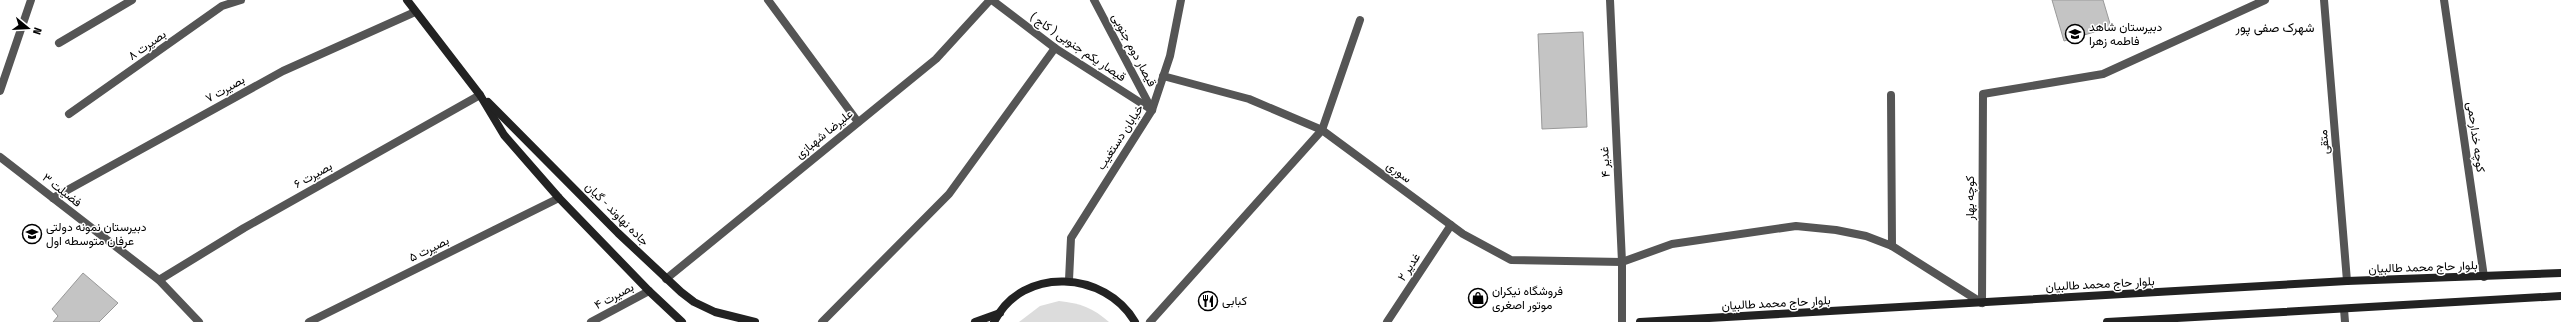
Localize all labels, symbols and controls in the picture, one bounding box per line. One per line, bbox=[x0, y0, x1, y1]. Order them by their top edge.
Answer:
north arrow bbox=[8, 8, 48, 48]
street label: قیصار یکم جنوبی ( کاج ) bbox=[1026, 10, 1129, 86]
street label: قیصار دوم جنوبی bbox=[1108, 11, 1159, 90]
place label: دبیرستان شاهد فاطمه زهرا bbox=[2089, 20, 2162, 49]
district label: شهرک صفی پور bbox=[2235, 20, 2314, 37]
school or university icon: دبیرستان شاهد فاطمه زهرا bbox=[2064, 23, 2086, 45]
text: N bbox=[30, 26, 44, 36]
street label: بصیرت ۸ bbox=[125, 27, 169, 64]
street label: بصیرت ۷ bbox=[203, 73, 248, 106]
street label: کوچه خدارحمی bbox=[2463, 101, 2488, 173]
street label: خیابان دستغیب bbox=[1094, 102, 1146, 172]
street label: علیرضا شهبازی bbox=[792, 107, 856, 162]
street label: متقی bbox=[2316, 129, 2333, 155]
street label: غدیر ۴ bbox=[1597, 146, 1614, 178]
street label: سوری bbox=[1383, 158, 1414, 187]
street label: بصیرت ۶ bbox=[291, 159, 335, 192]
street label: فضیلت ۳ bbox=[40, 170, 84, 210]
street label: کوچه بهار bbox=[1963, 176, 1978, 221]
street label: جاده نهاوند - گیان bbox=[582, 179, 652, 249]
place label: دبیرستان نمونه دولتی عرفان متوسطه اول bbox=[46, 220, 147, 249]
school or university icon: دبیرستان نمونه دولتی عرفان متوسطه اول bbox=[21, 223, 43, 245]
street label: بصیرت ۵ bbox=[407, 233, 452, 266]
street label: غدیر ۲ bbox=[1395, 250, 1424, 284]
street label: بلوار حاج محمد طالبیان bbox=[2368, 258, 2478, 278]
street label: بلوار حاج محمد طالبیان bbox=[2045, 274, 2155, 296]
street label: بصیرت ۴ bbox=[592, 280, 637, 313]
place label: فروشگاه نیکران موتور اصغری bbox=[1492, 284, 1563, 313]
shop icon: فروشگاه نیکران موتور اصغری bbox=[1467, 287, 1489, 309]
restaurant icon: کبابی bbox=[1197, 290, 1219, 312]
street label: بلوار حاج محمد طالبیان bbox=[1721, 293, 1831, 315]
place label: کبابی bbox=[1222, 294, 1247, 309]

